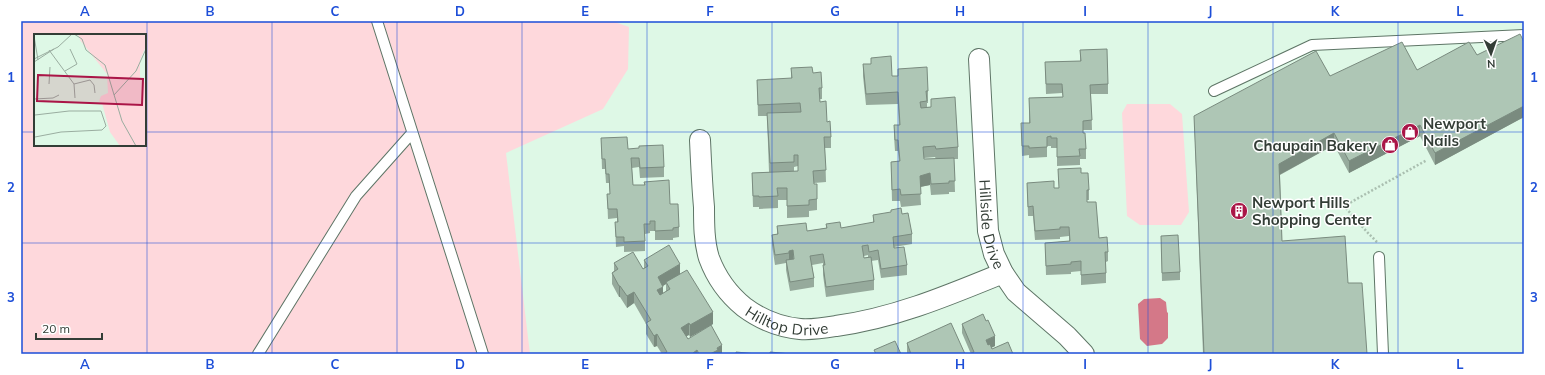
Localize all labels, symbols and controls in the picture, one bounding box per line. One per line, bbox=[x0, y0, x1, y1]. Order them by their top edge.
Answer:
text: A bbox=[80, 3, 90, 19]
text: B bbox=[206, 3, 215, 19]
text: C bbox=[331, 3, 340, 19]
text: D bbox=[455, 3, 465, 19]
text: E bbox=[581, 3, 589, 19]
text: F bbox=[706, 3, 714, 19]
text: G bbox=[830, 3, 840, 19]
text: H bbox=[955, 3, 965, 19]
text: I bbox=[1083, 3, 1087, 19]
text: J bbox=[1208, 3, 1212, 19]
text: K bbox=[1331, 3, 1341, 19]
text: L bbox=[1456, 3, 1464, 19]
inset map bbox=[34, 34, 146, 146]
north arrow bbox=[1471, 34, 1511, 74]
text: N bbox=[1487, 57, 1496, 71]
text: 1 bbox=[7, 69, 15, 85]
text: 1 bbox=[1530, 69, 1538, 85]
place label: Newport Nails bbox=[1423, 114, 1486, 150]
shop icon: Newport Nails bbox=[1400, 122, 1420, 142]
shop icon: Chaupain Bakery bbox=[1380, 135, 1400, 155]
place label: Chaupain Bakery bbox=[1253, 136, 1378, 155]
text: 2 bbox=[7, 179, 15, 195]
street label: Hillside Drive bbox=[976, 179, 1009, 272]
text: 2 bbox=[1530, 179, 1538, 195]
place label: Newport Hills Shopping Center bbox=[1252, 193, 1371, 229]
building icon: Newport Hills Shopping Center bbox=[1229, 201, 1249, 221]
text: 3 bbox=[7, 289, 15, 305]
text: 3 bbox=[1530, 289, 1538, 305]
street label: Hilltop Drive bbox=[742, 301, 829, 339]
scale bar bbox=[36, 315, 102, 341]
text: 20 m bbox=[42, 321, 70, 336]
text: A bbox=[80, 356, 90, 372]
text: B bbox=[206, 356, 215, 372]
text: C bbox=[331, 356, 340, 372]
text: D bbox=[455, 356, 465, 372]
text: E bbox=[581, 356, 589, 372]
text: F bbox=[706, 356, 714, 372]
text: G bbox=[830, 356, 840, 372]
text: H bbox=[955, 356, 965, 372]
text: I bbox=[1083, 356, 1087, 372]
text: J bbox=[1208, 356, 1212, 372]
text: K bbox=[1331, 356, 1341, 372]
text: L bbox=[1456, 356, 1464, 372]

